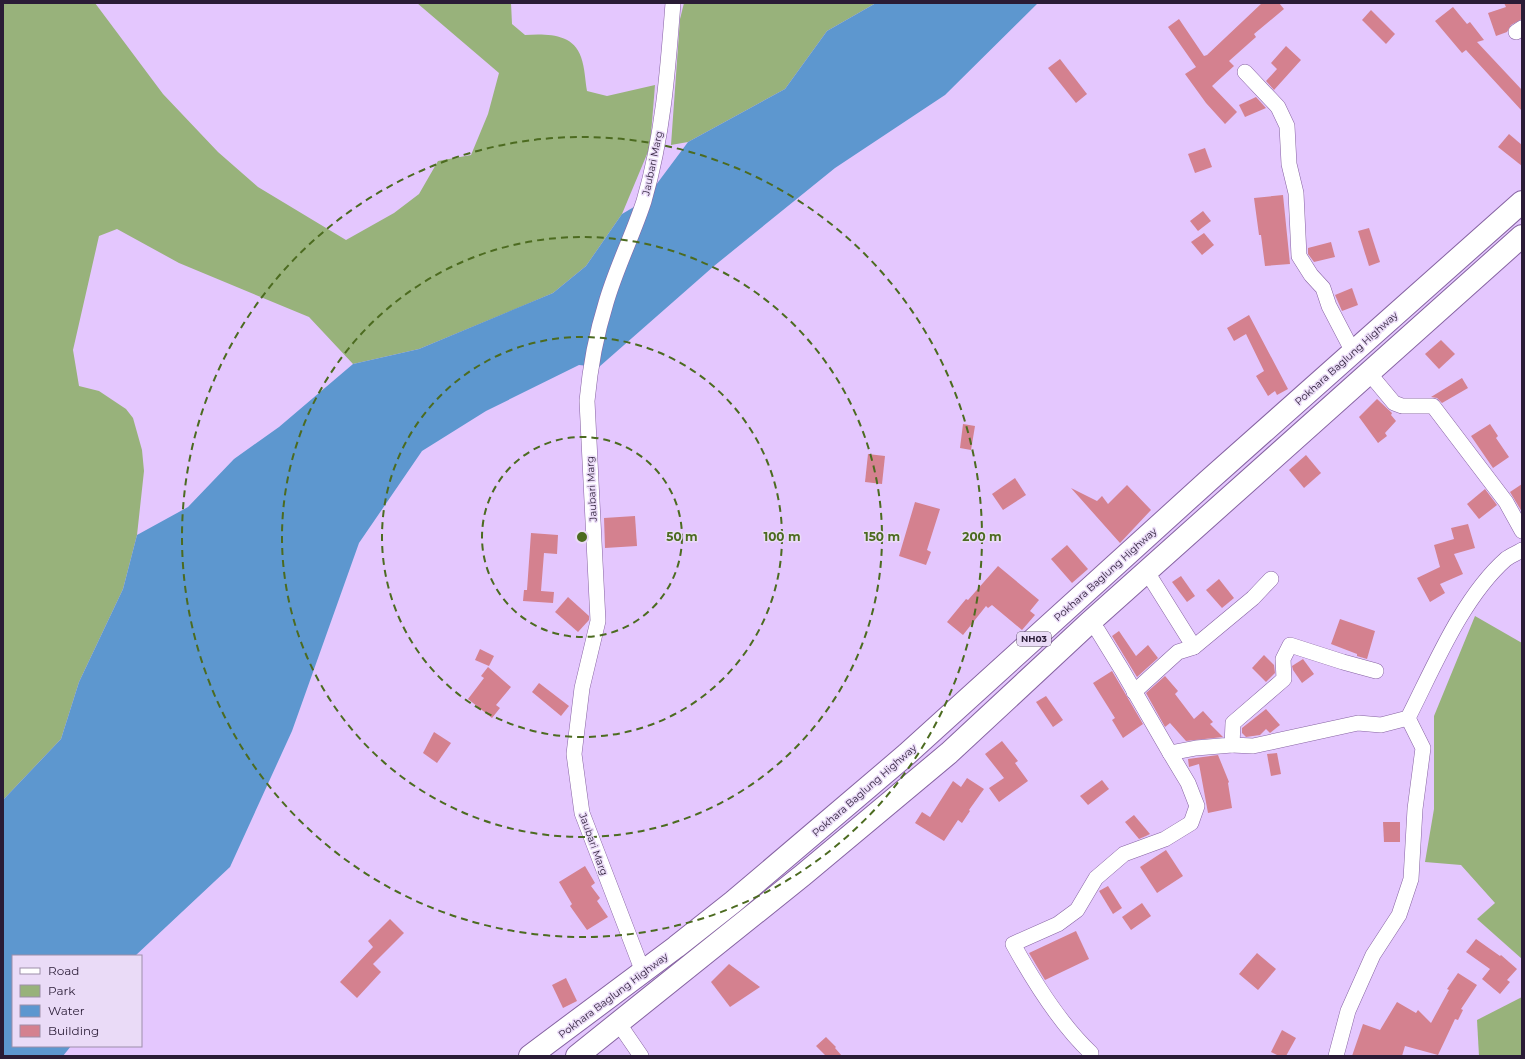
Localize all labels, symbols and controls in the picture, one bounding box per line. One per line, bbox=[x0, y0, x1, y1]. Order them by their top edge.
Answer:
street label: Jaubari Marg bbox=[639, 130, 666, 198]
street label: Pokhara Baglung Highway bbox=[1292, 308, 1401, 408]
street label: Jaubari Marg bbox=[583, 456, 600, 523]
street label: Pokhara Baglung Highway bbox=[1051, 524, 1160, 624]
text: 50 m bbox=[666, 529, 698, 544]
text: 100 m bbox=[764, 529, 800, 544]
text: 150 m bbox=[864, 529, 900, 544]
text: 200 m bbox=[962, 529, 1002, 544]
centre of rings bbox=[575, 530, 589, 544]
road number: NH03 bbox=[1017, 632, 1051, 646]
street label: Pokhara Baglung Highway bbox=[809, 741, 920, 839]
street label: Jaubari Marg bbox=[576, 810, 611, 877]
street label: Pokhara Baglung Highway bbox=[556, 950, 671, 1041]
legend bbox=[12, 955, 142, 1047]
text: Road bbox=[48, 963, 79, 978]
text: Park bbox=[48, 983, 76, 998]
text: Water bbox=[48, 1003, 85, 1018]
text: Building bbox=[48, 1023, 99, 1038]

